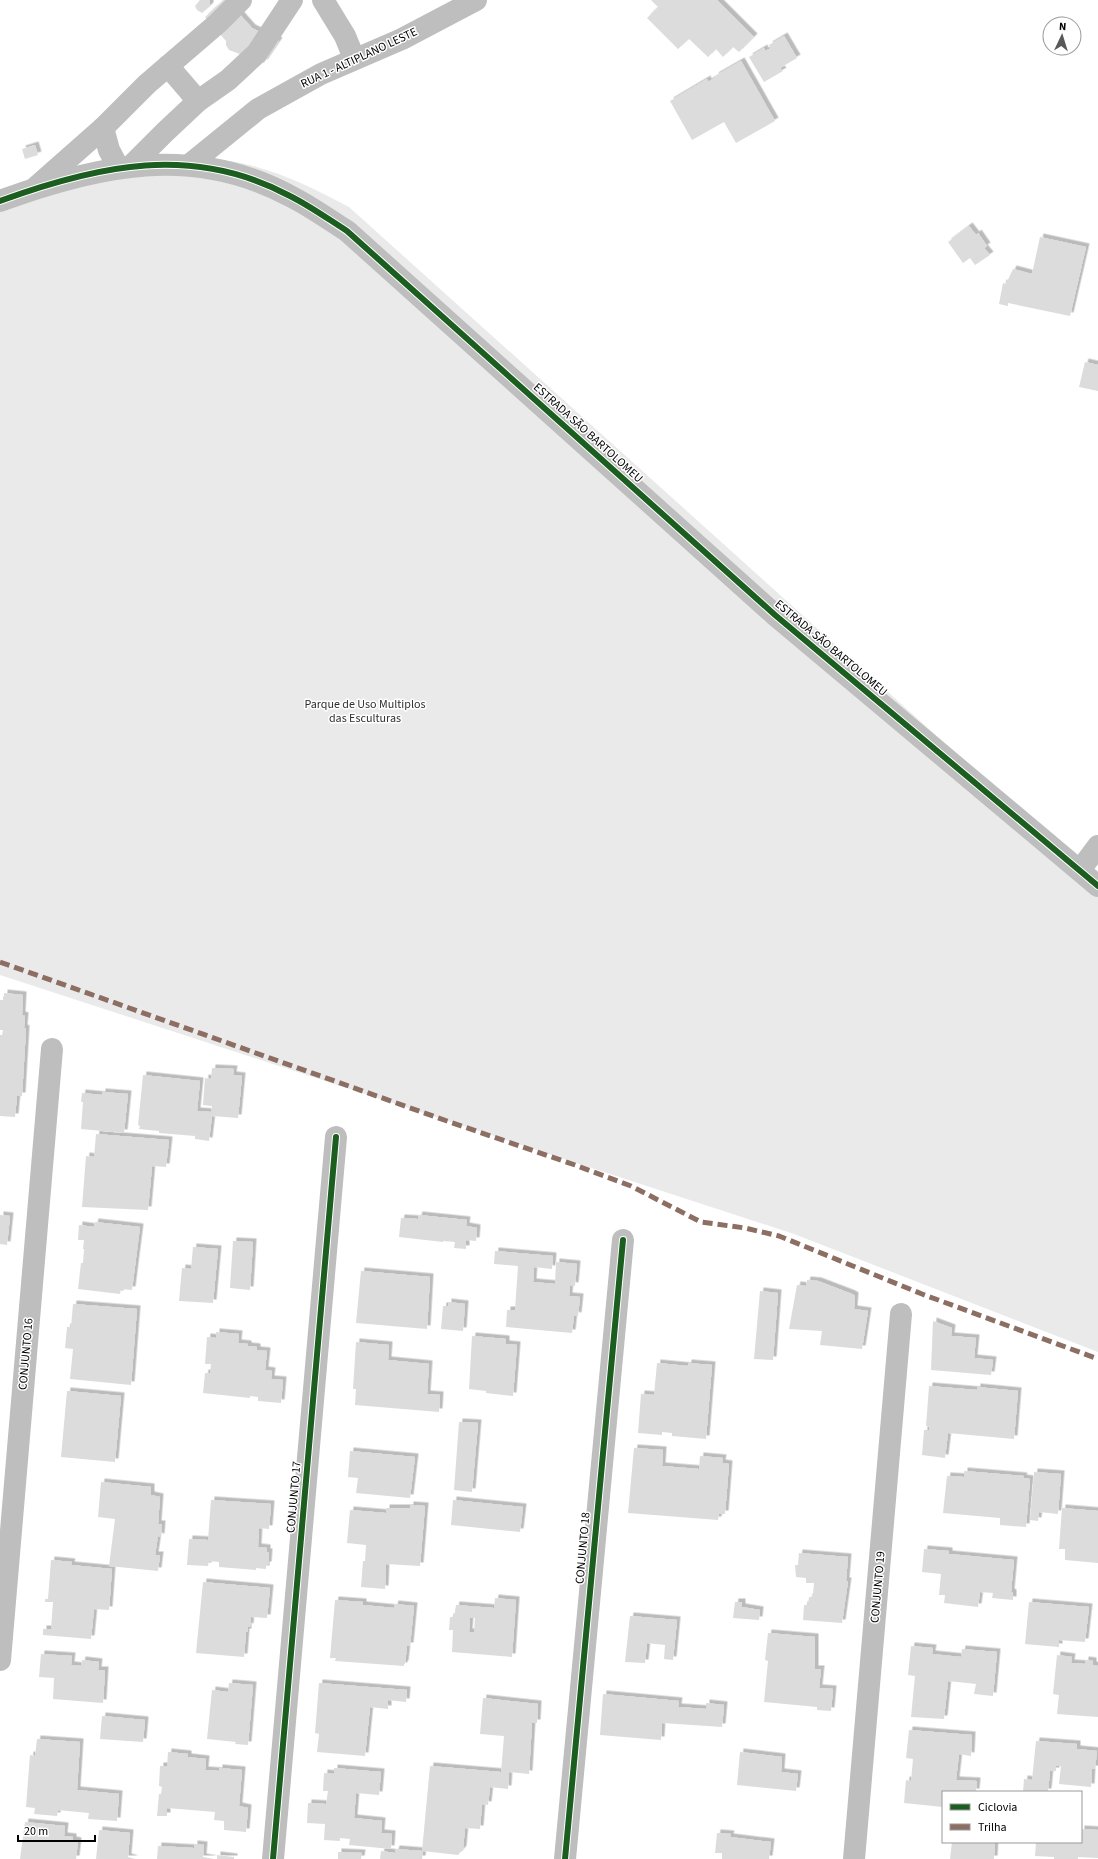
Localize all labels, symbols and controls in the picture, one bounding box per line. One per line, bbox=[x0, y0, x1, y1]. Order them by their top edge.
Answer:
north arrow bbox=[1042, 16, 1082, 56]
text: N bbox=[1058, 19, 1067, 34]
street label: RUA 1 - ALTIPLANO LESTE bbox=[298, 24, 420, 92]
street label: ESTRADA SÃO BARTOLOMEU bbox=[529, 379, 647, 487]
street label: ESTRADA SÃO BARTOLOMEU bbox=[771, 596, 891, 700]
park label: Parque de Uso Multiplos das Esculturas bbox=[304, 696, 426, 727]
street label: CONJUNTO 16 bbox=[14, 1317, 38, 1391]
street label: CONJUNTO 17 bbox=[282, 1460, 306, 1534]
street label: CONJUNTO 18 bbox=[571, 1511, 595, 1585]
street label: CONJUNTO 19 bbox=[866, 1550, 890, 1624]
legend bbox=[942, 1791, 1082, 1843]
text: Ciclovia bbox=[978, 1799, 1017, 1816]
scale bar bbox=[18, 1817, 95, 1843]
text: Trilha bbox=[978, 1819, 1007, 1836]
text: 20 m bbox=[24, 1823, 48, 1840]

